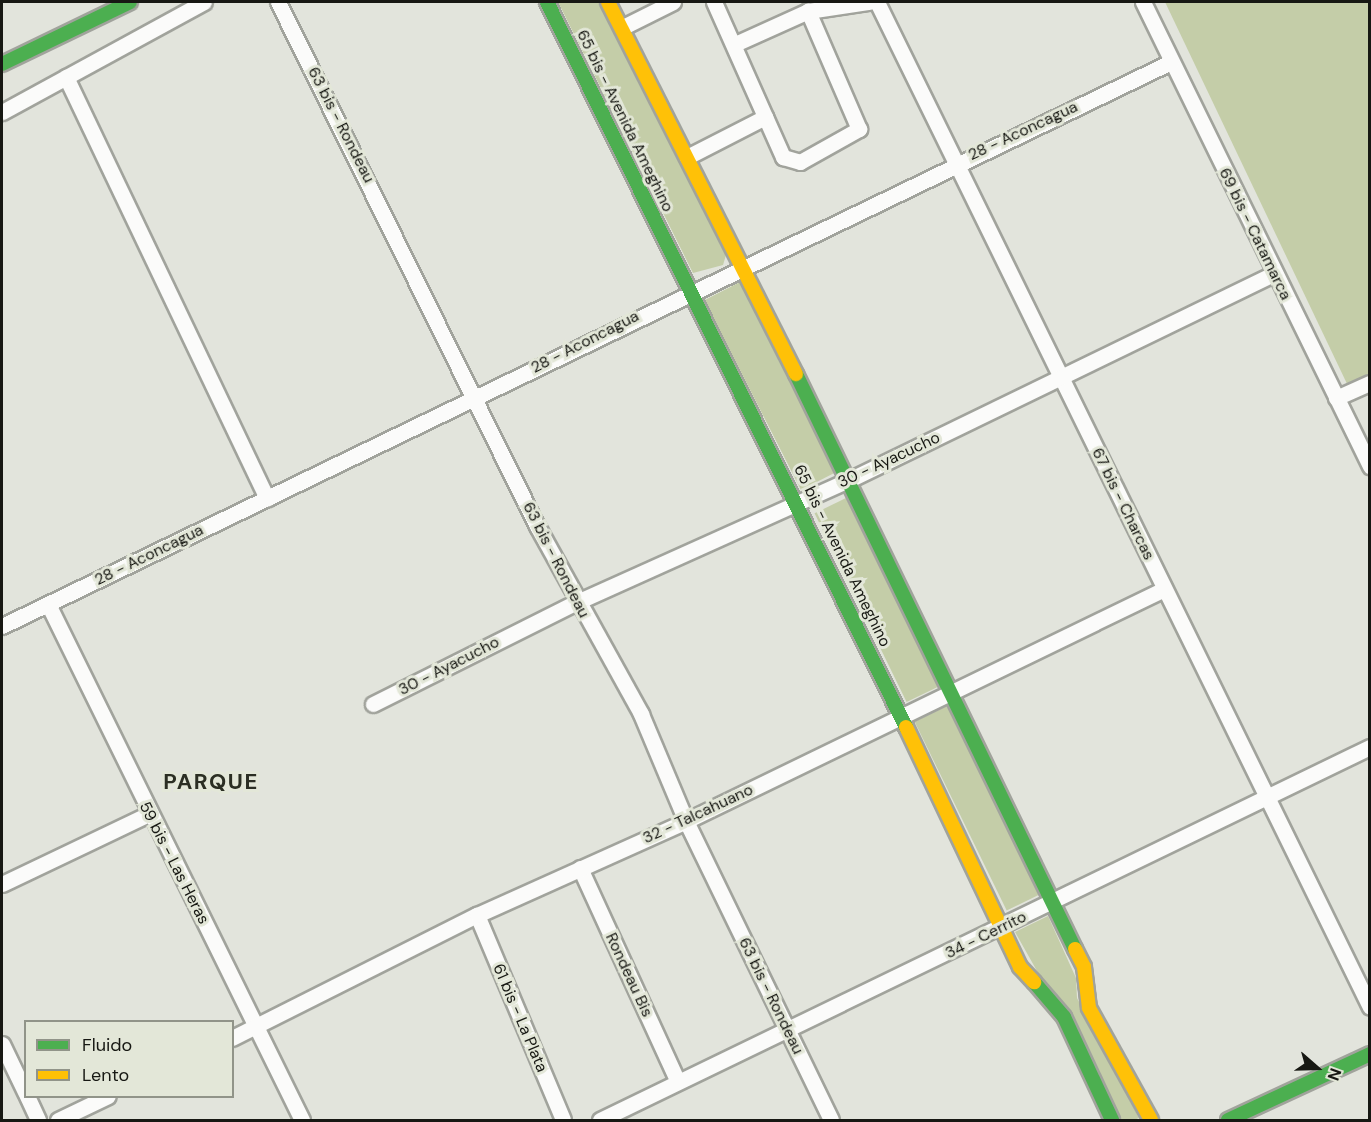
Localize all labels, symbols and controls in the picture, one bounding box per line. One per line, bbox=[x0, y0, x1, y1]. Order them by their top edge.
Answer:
street label: 65 bis - Avenida Ameghino bbox=[572, 27, 678, 215]
street label: 63 bis - Rondeau bbox=[304, 64, 378, 186]
street label: 28 - Aconcagua bbox=[965, 97, 1081, 165]
street label: 69 bis - Catamarca bbox=[1215, 165, 1295, 303]
street label: 28 - Aconcagua bbox=[528, 307, 642, 377]
street label: 30 - Ayacucho bbox=[835, 428, 943, 492]
street label: 67 bis - Charcas bbox=[1088, 445, 1158, 563]
street label: 65 bis - Avenida Ameghino bbox=[789, 462, 895, 650]
street label: 63 bis - Rondeau bbox=[519, 499, 593, 621]
street label: 28 - Aconcagua bbox=[92, 520, 206, 590]
street label: 30 - Ayacucho bbox=[395, 632, 503, 700]
district label: PARQUE bbox=[163, 769, 259, 795]
street label: 32 - Talcahuano bbox=[640, 780, 756, 848]
street label: 59 bis - Las Heras bbox=[135, 799, 213, 927]
street label: 34 - Cerrito bbox=[942, 907, 1030, 963]
street label: Rondeau Bis bbox=[601, 930, 657, 1020]
street label: 63 bis - Rondeau bbox=[734, 934, 808, 1058]
street label: 61 bis - La Plata bbox=[488, 961, 552, 1075]
legend bbox=[24, 1020, 234, 1098]
text: Fluido bbox=[82, 1033, 132, 1057]
north arrow bbox=[1287, 1038, 1347, 1098]
text: Lento bbox=[82, 1063, 129, 1087]
text: N bbox=[1323, 1065, 1346, 1083]

